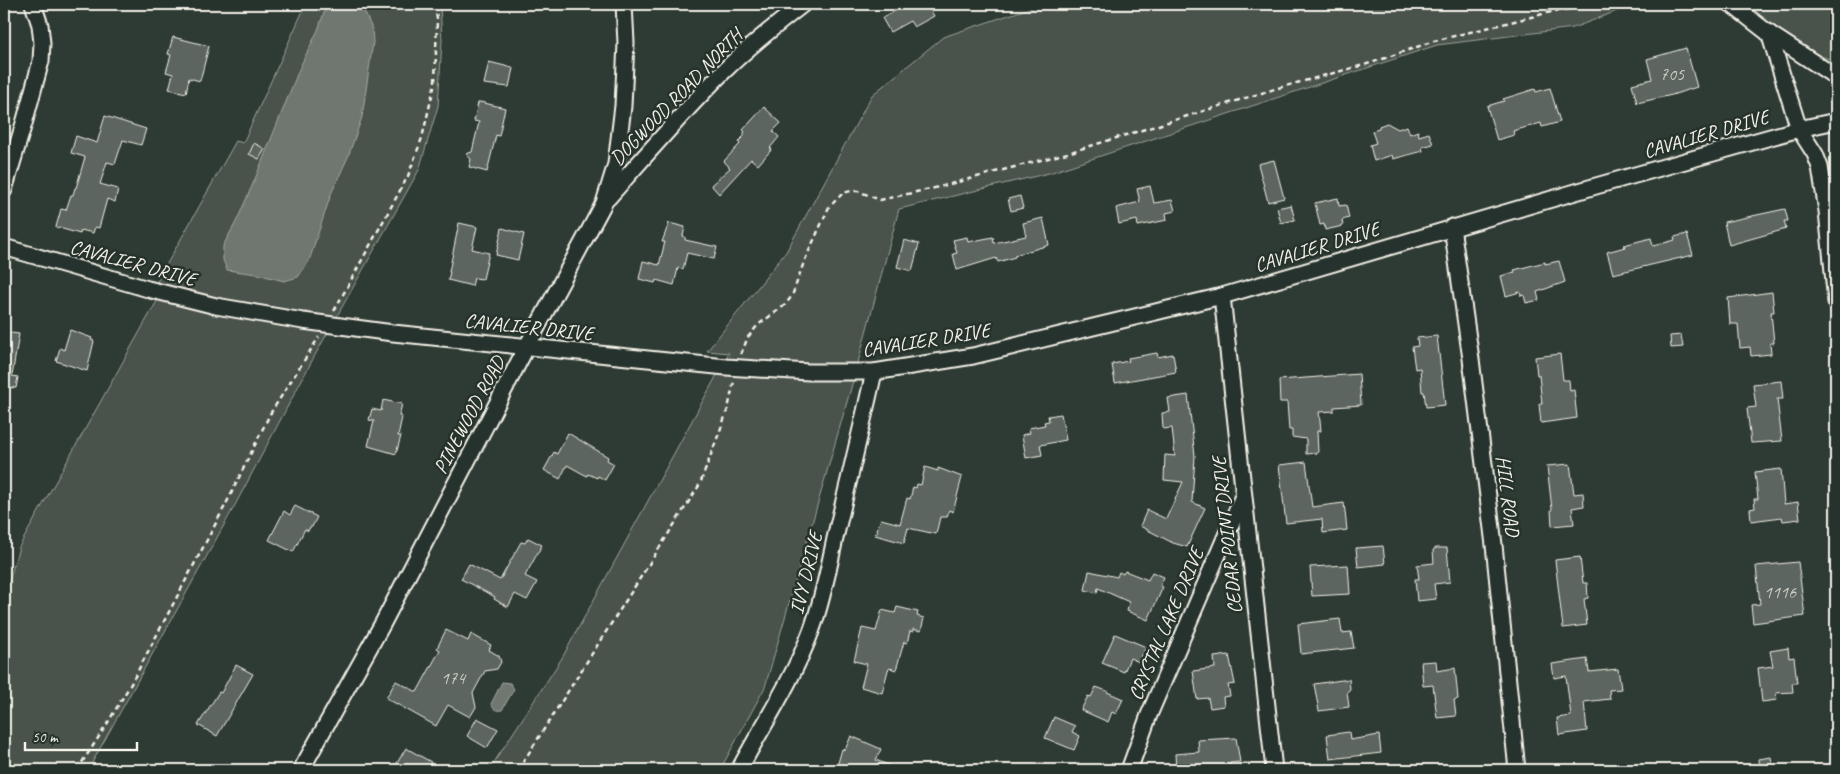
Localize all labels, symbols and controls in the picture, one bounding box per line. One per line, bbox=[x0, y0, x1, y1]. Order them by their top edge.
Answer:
street label: DOGWOOD ROAD NORTH bbox=[605, 21, 750, 170]
house number: 705 bbox=[1660, 63, 1685, 85]
street label: CAVALIER DRIVE bbox=[1640, 103, 1775, 164]
street label: CAVALIER DRIVE bbox=[1252, 215, 1385, 278]
street label: CAVALIER DRIVE bbox=[67, 234, 202, 293]
street label: CAVALIER DRIVE bbox=[463, 308, 598, 347]
street label: CAVALIER DRIVE bbox=[860, 317, 995, 362]
street label: PINEWOOD ROAD bbox=[428, 350, 512, 478]
street label: CEDAR POINT DRIVE bbox=[1206, 452, 1248, 615]
street label: HILL ROAD bbox=[1491, 454, 1526, 539]
street label: IVY DRIVE bbox=[784, 526, 829, 617]
street label: CRYSTAL LAKE DRIVE bbox=[1123, 541, 1211, 704]
house number: 1116 bbox=[1764, 581, 1797, 603]
house number: 174 bbox=[441, 667, 467, 689]
scale bar bbox=[25, 719, 138, 751]
text: 50 m bbox=[32, 728, 59, 747]

